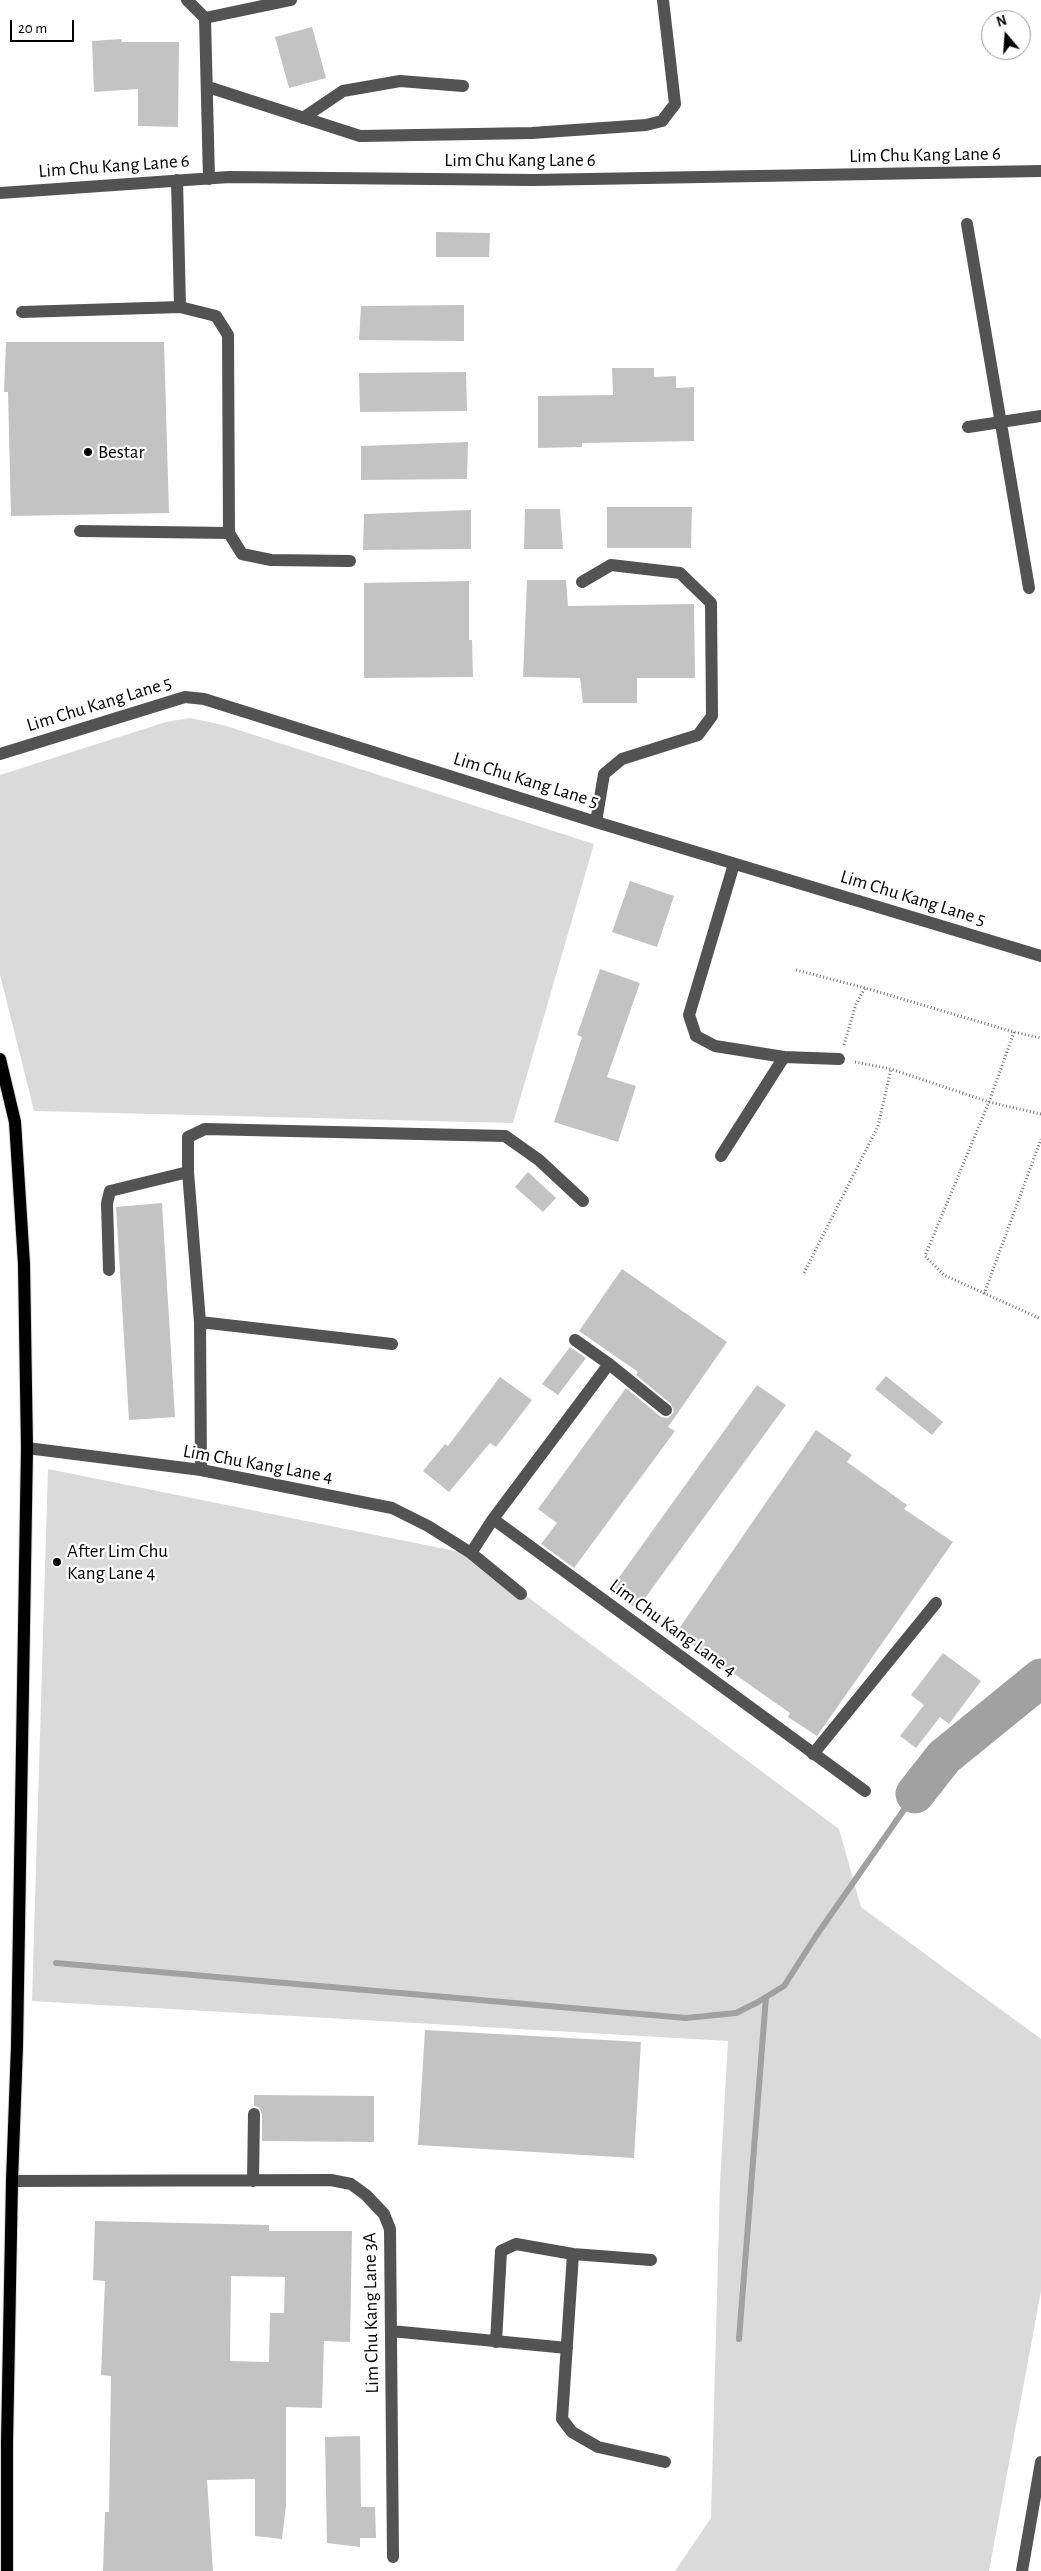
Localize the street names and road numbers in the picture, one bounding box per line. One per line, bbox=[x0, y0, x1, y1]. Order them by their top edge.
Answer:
street label: Lim Chu Kang Lane 6 bbox=[849, 142, 1001, 168]
street label: Lim Chu Kang Lane 6 bbox=[38, 149, 190, 183]
street label: Lim Chu Kang Lane 6 bbox=[444, 149, 596, 171]
street label: Lim Chu Kang Lane 5 bbox=[24, 671, 174, 737]
street label: Lim Chu Kang Lane 5 bbox=[451, 747, 601, 813]
street label: Lim Chu Kang Lane 5 bbox=[838, 865, 988, 931]
street label: Lim Chu Kang Lane 4 bbox=[181, 1440, 335, 1488]
street label: Lim Chu Kang Lane 4 bbox=[605, 1574, 741, 1682]
street label: Lim Chu Kang Lane 3A bbox=[358, 2232, 384, 2394]

